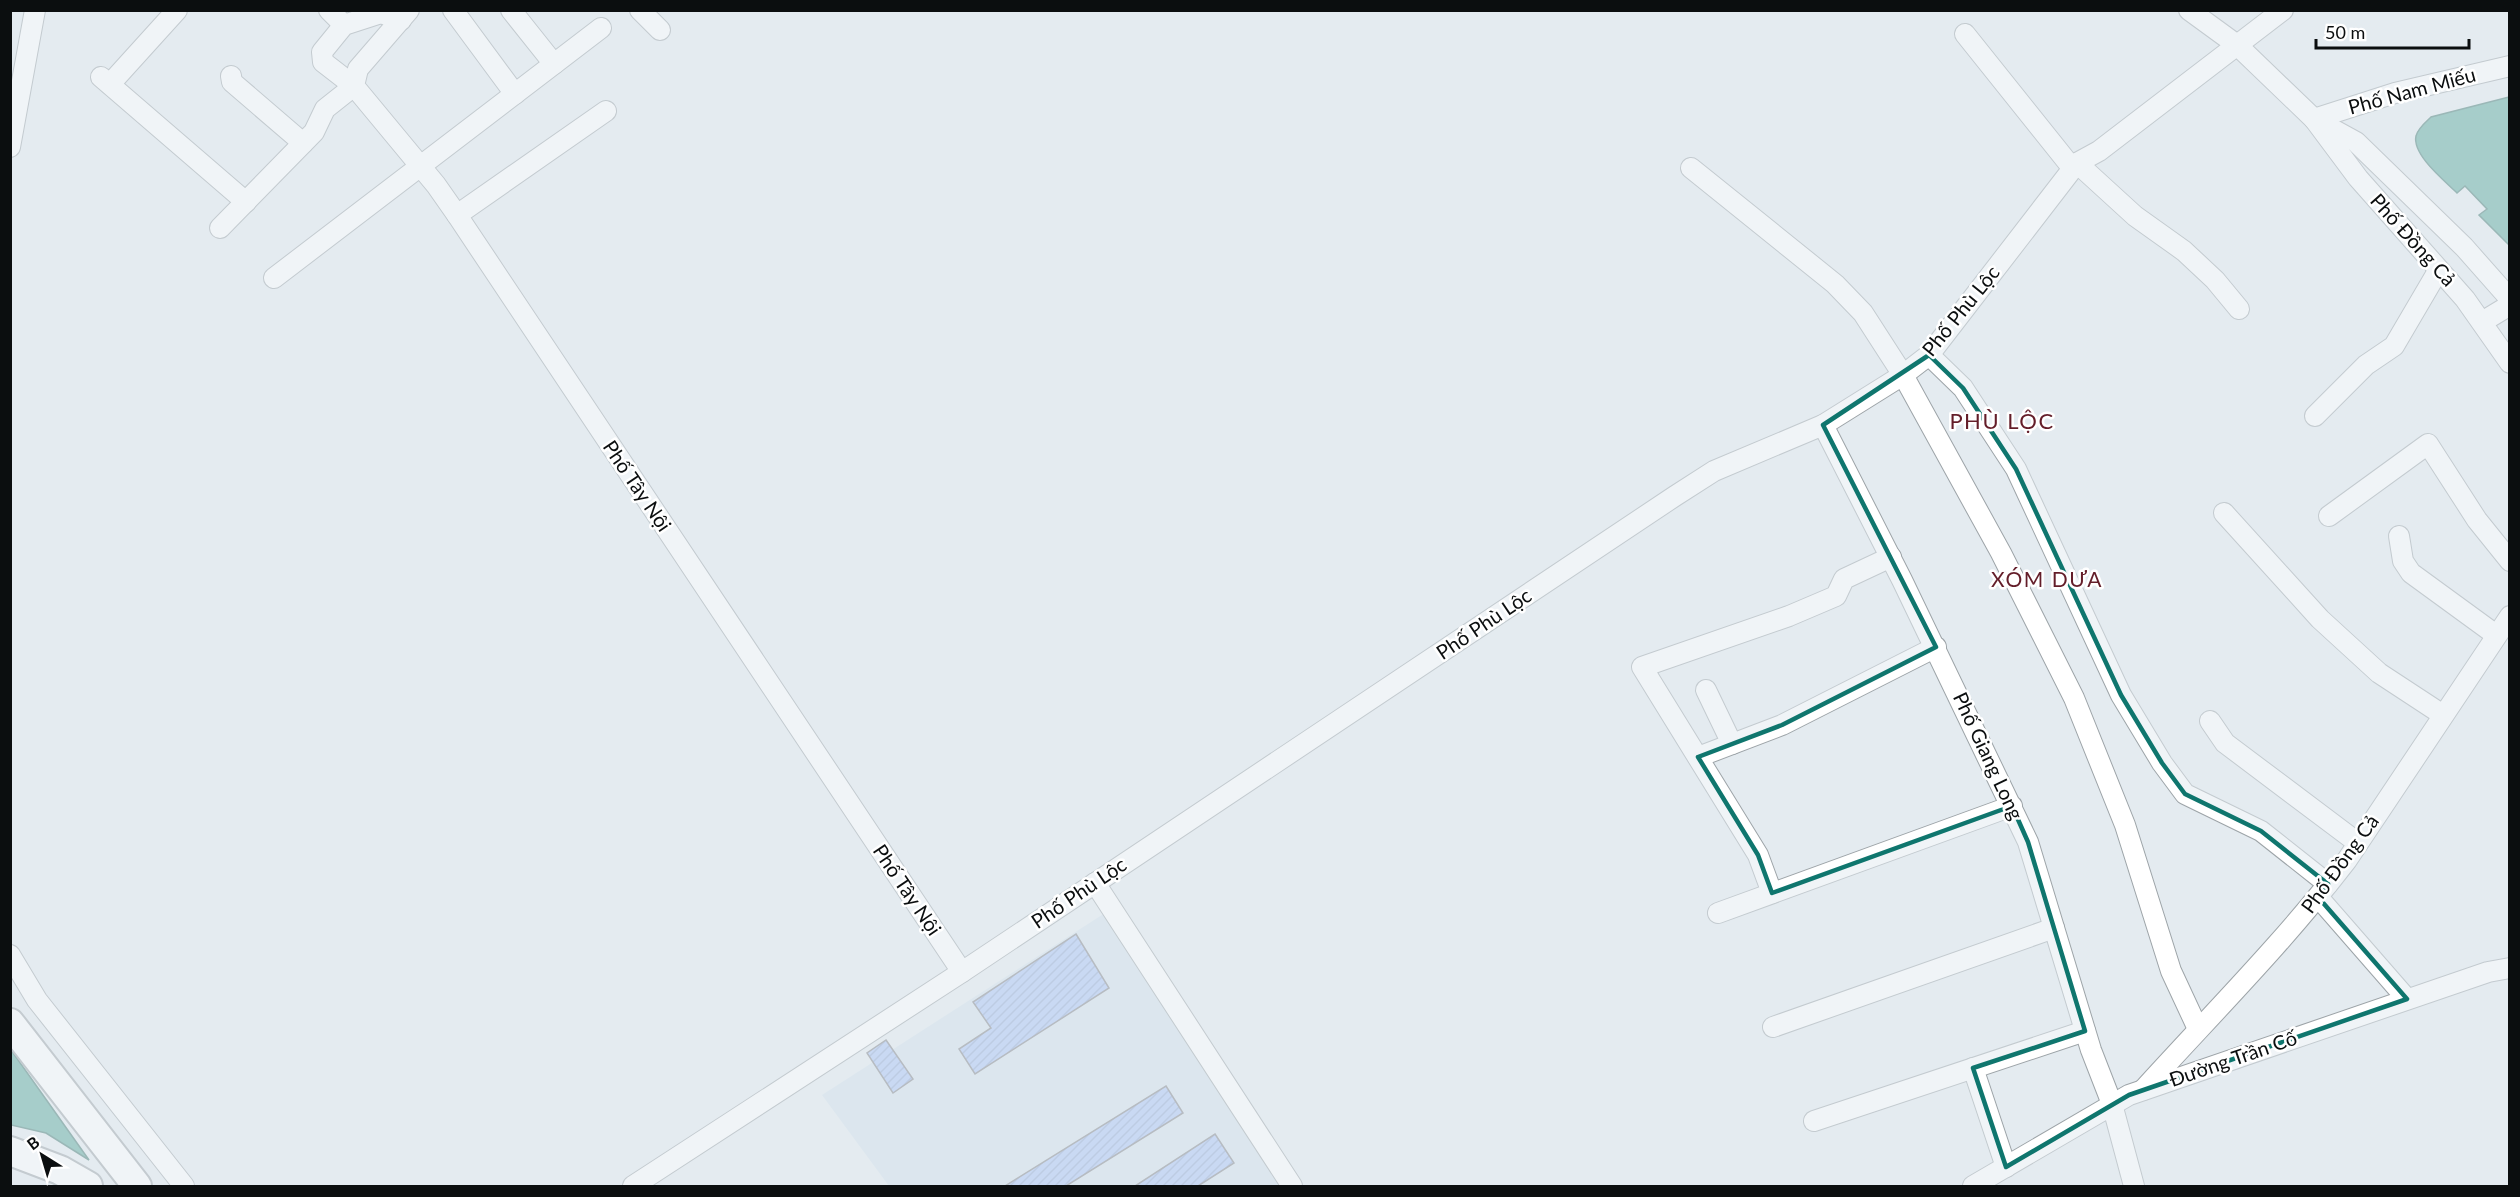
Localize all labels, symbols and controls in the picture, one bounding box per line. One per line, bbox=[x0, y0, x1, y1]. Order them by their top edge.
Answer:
scale bar bbox=[2316, 12, 2469, 50]
text: 50 m bbox=[2325, 21, 2365, 43]
street label: Phố Nam Miếu bbox=[2345, 61, 2478, 119]
street label: Phố Đồng Cả bbox=[2366, 188, 2462, 291]
street label: Phố Phù Lộc bbox=[1916, 260, 2004, 360]
district label: PHÙ LỘC bbox=[1949, 407, 2055, 434]
street label: Phố Tây Nội bbox=[599, 435, 677, 536]
district label: XÓM DƯA bbox=[1991, 566, 2103, 591]
street label: Phố Phù Lộc bbox=[1431, 582, 1536, 664]
street label: Phố Giang Long bbox=[1949, 688, 2029, 823]
street label: Phố Đồng Cả bbox=[2295, 809, 2383, 917]
street label: Phố Tây Nội bbox=[869, 839, 947, 940]
street label: Phố Phù Lộc bbox=[1026, 851, 1131, 933]
street label: Đường Trần Cố bbox=[2166, 1025, 2300, 1091]
north arrow bbox=[12, 1125, 72, 1185]
text: B bbox=[23, 1132, 43, 1153]

